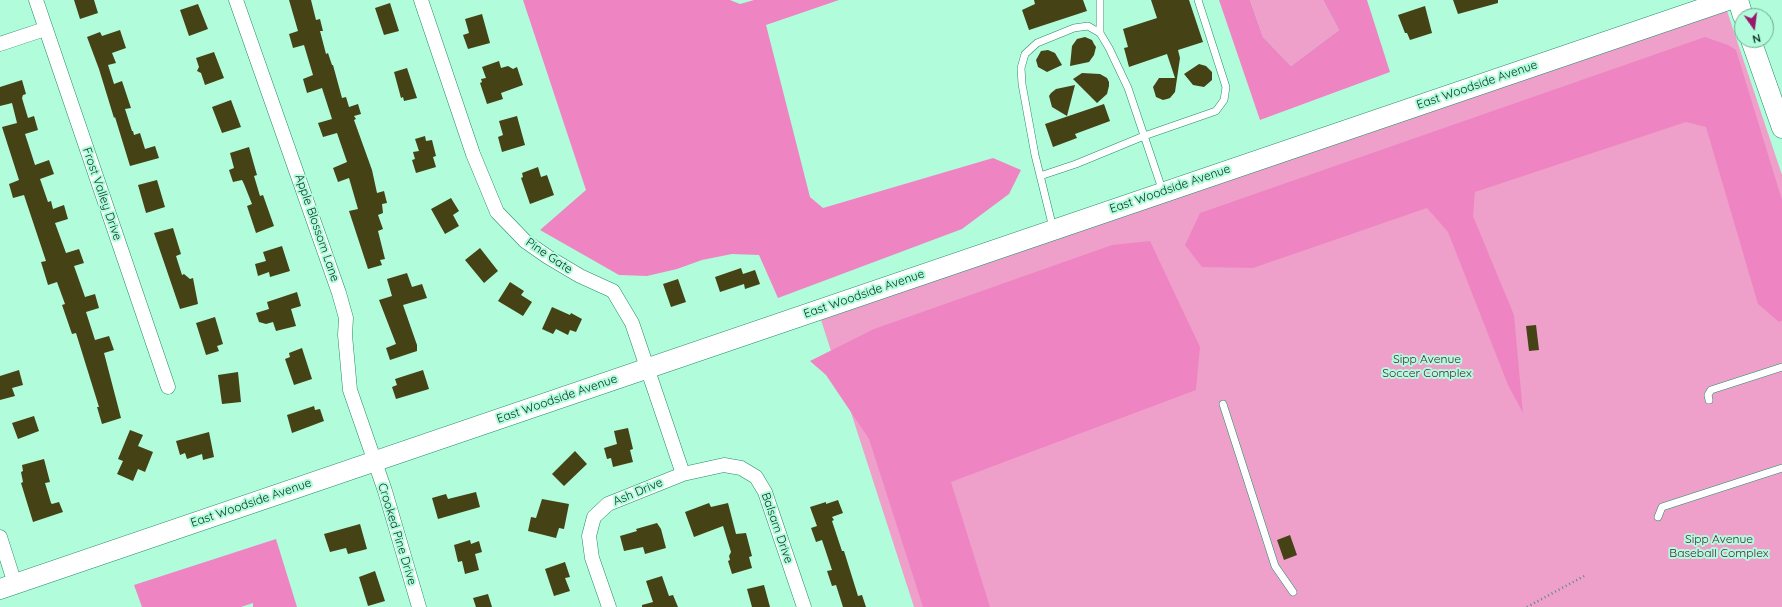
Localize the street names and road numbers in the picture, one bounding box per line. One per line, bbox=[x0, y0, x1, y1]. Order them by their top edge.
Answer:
street label: East Woodside Avenue bbox=[1415, 58, 1539, 112]
street label: Frost Valley Drive bbox=[79, 146, 125, 242]
street label: East Woodside Avenue bbox=[1108, 162, 1232, 216]
street label: Apple Blossom Lane bbox=[292, 172, 342, 284]
street label: Pine Gate bbox=[523, 235, 575, 277]
street label: East Woodside Avenue bbox=[802, 267, 926, 321]
street label: East Woodside Avenue bbox=[495, 372, 619, 426]
street label: Ash Drive bbox=[611, 475, 665, 509]
street label: East Woodside Avenue bbox=[189, 476, 313, 530]
street label: Crooked Pine Drive bbox=[375, 481, 419, 587]
street label: Balsam Drive bbox=[758, 491, 796, 565]

